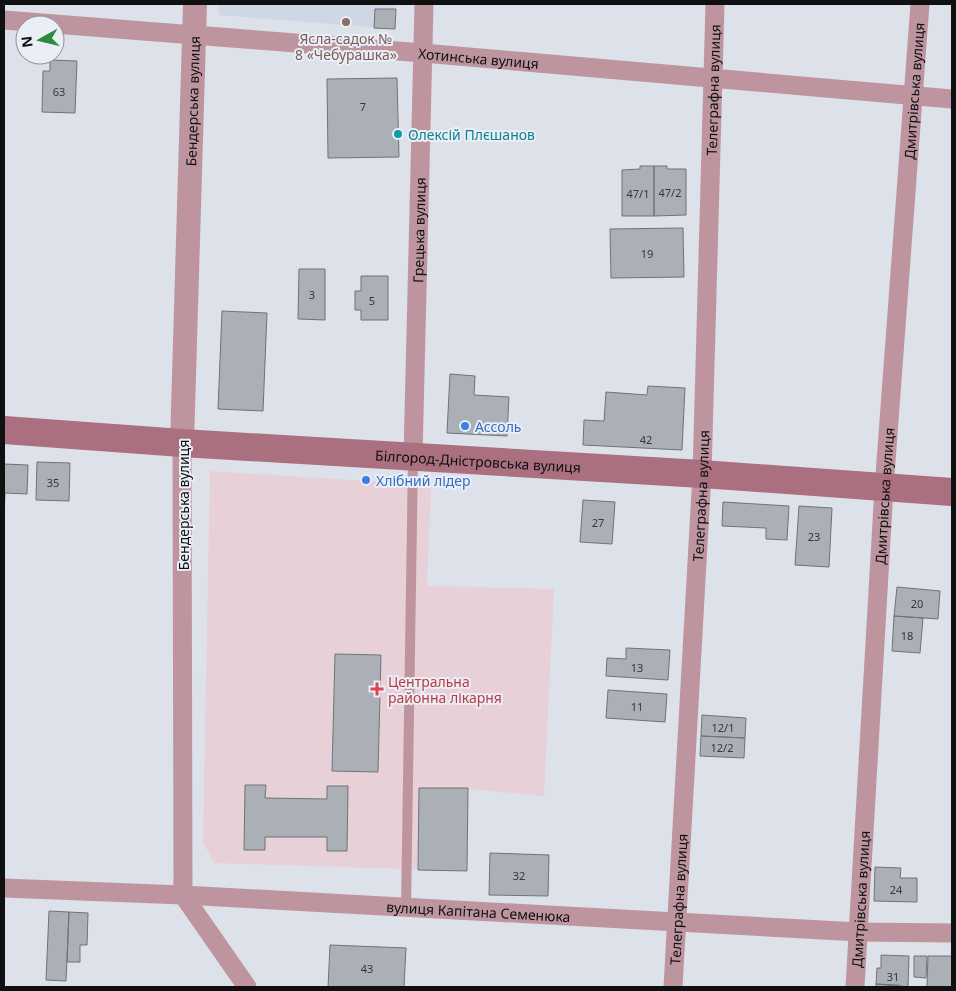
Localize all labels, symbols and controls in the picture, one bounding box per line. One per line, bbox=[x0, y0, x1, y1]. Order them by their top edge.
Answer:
north arrow bbox=[15, 15, 65, 65]
marker: Ясла-садок № 8 «Чебурашка» bbox=[340, 16, 352, 28]
street label: Дмитрівська вулиця bbox=[899, 22, 928, 160]
street label: Телеграфна вулиця bbox=[701, 24, 724, 156]
place label: Ясла-садок № 8 «Чебурашка» bbox=[295, 29, 397, 64]
text: N bbox=[16, 35, 37, 49]
street label: Бендерська вулиця bbox=[181, 36, 204, 167]
street label: Хотинська вулиця bbox=[418, 43, 540, 73]
house number: 63 bbox=[53, 84, 65, 99]
house number: 7 bbox=[360, 99, 366, 114]
place label: Олексій Плєшанов bbox=[408, 125, 535, 144]
marker: Олексій Плєшанов bbox=[392, 128, 404, 140]
street label: Грецька вулиця bbox=[408, 177, 429, 283]
house number: 47/2 bbox=[659, 185, 681, 200]
house number: 47/1 bbox=[627, 186, 649, 201]
house number: 19 bbox=[641, 246, 653, 261]
house number: 3 bbox=[309, 287, 315, 302]
house number: 5 bbox=[369, 293, 375, 308]
place label: Ассоль bbox=[475, 417, 521, 436]
marker: Ассоль bbox=[459, 420, 471, 432]
street label: Дмитрівська вулиця bbox=[870, 427, 898, 565]
street label: Телеграфна вулиця bbox=[688, 430, 713, 562]
house number: 42 bbox=[640, 432, 652, 447]
street label: Бендерська вулиця bbox=[174, 440, 193, 570]
street label: Білгород-Дністровська вулиця bbox=[375, 445, 581, 476]
place label: Хлібний лідер bbox=[376, 471, 471, 490]
marker: Хлібний лідер bbox=[360, 474, 372, 486]
house number: 35 bbox=[47, 475, 59, 490]
house number: 27 bbox=[592, 515, 604, 530]
house number: 23 bbox=[808, 529, 820, 544]
house number: 20 bbox=[911, 596, 923, 611]
house number: 18 bbox=[901, 628, 913, 643]
house number: 13 bbox=[631, 660, 643, 675]
place label: Центральна районна лікарня bbox=[388, 672, 502, 707]
marker: Центральна районна лікарня bbox=[370, 682, 384, 696]
house number: 11 bbox=[631, 699, 643, 714]
house number: 12/1 bbox=[712, 720, 734, 735]
house number: 12/2 bbox=[711, 740, 733, 755]
street label: Дмитрівська вулиця bbox=[847, 830, 874, 968]
street label: Телеграфна вулиця bbox=[665, 833, 691, 965]
house number: 32 bbox=[513, 868, 525, 883]
house number: 24 bbox=[890, 882, 903, 897]
street label: вулиця Капітана Семенюка bbox=[386, 897, 571, 926]
house number: 43 bbox=[361, 961, 373, 976]
house number: 31 bbox=[887, 969, 899, 984]

